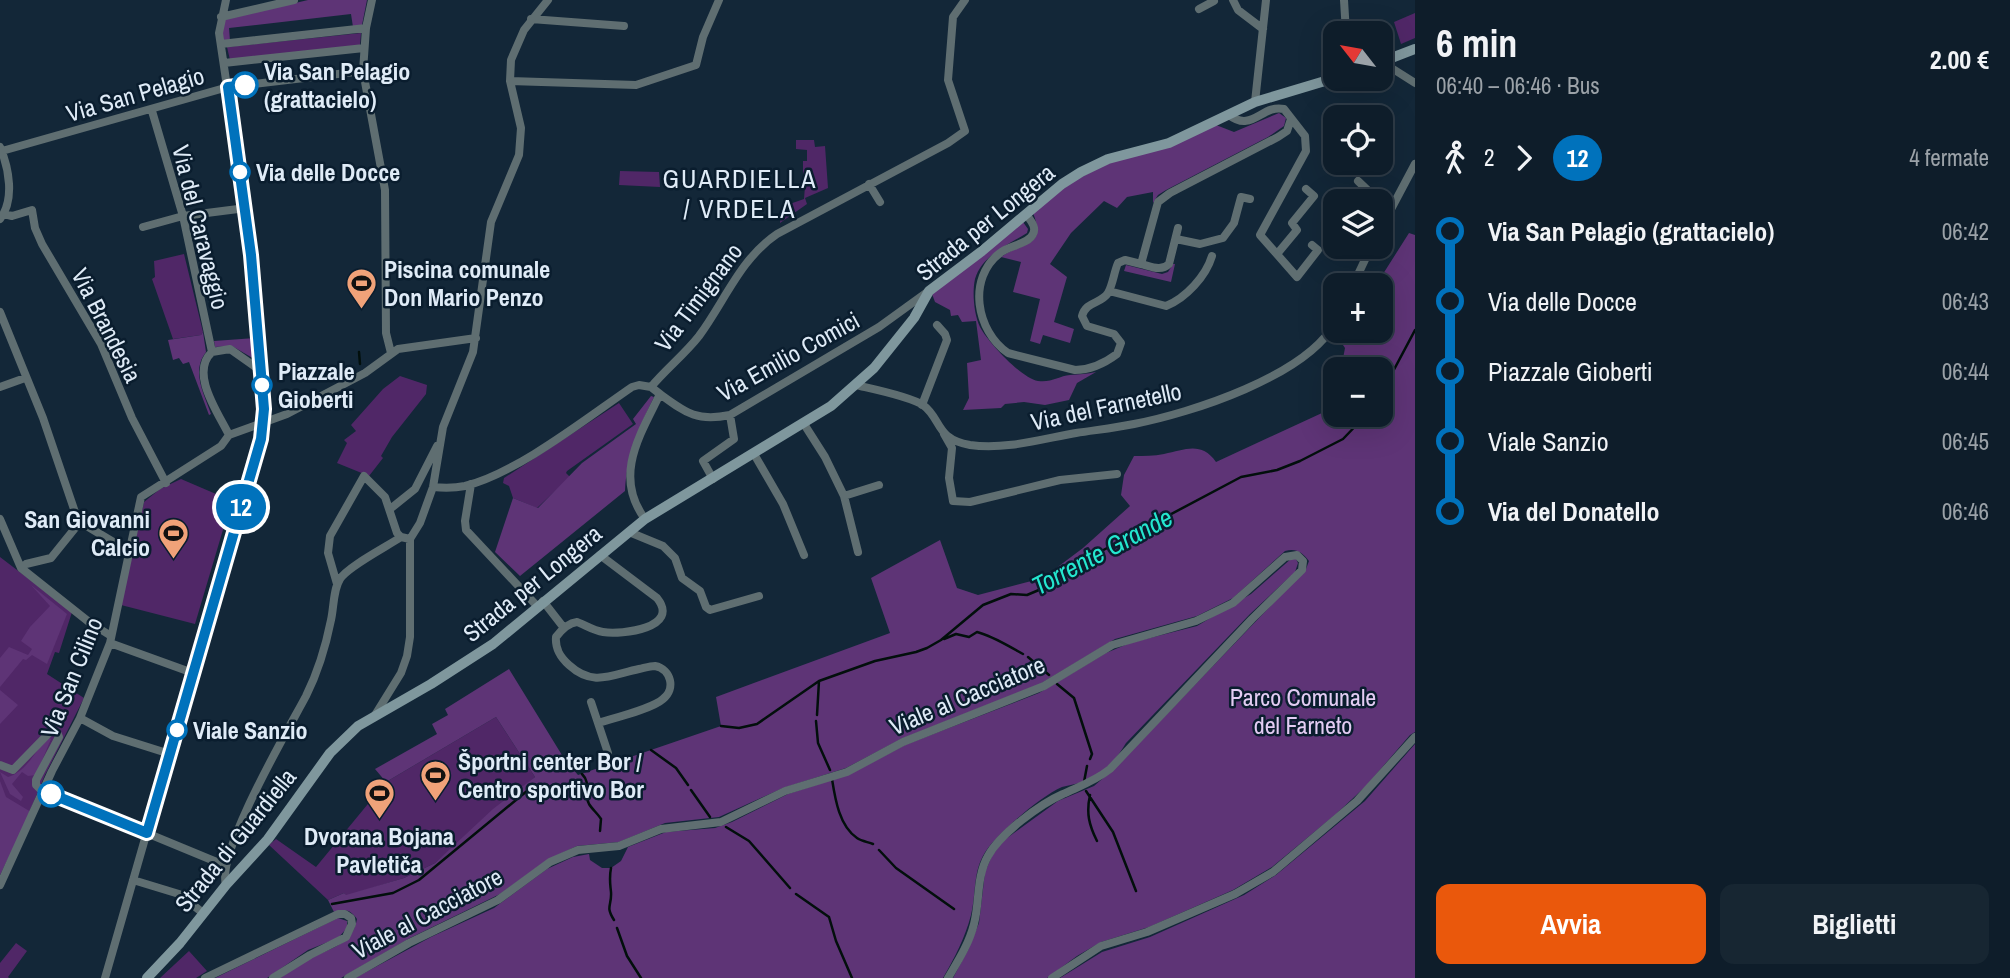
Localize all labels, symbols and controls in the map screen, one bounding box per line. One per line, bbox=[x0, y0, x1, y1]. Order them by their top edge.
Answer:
text: 6 min bbox=[1436, 18, 1517, 69]
north arrow bbox=[1323, 21, 1393, 91]
map controls bbox=[1323, 21, 1393, 427]
text: 2.00 € bbox=[1930, 42, 1989, 77]
place label: Via San Pelagio (grattacielo) bbox=[264, 55, 410, 115]
street label: Via San Pelagio bbox=[62, 59, 208, 129]
text: 06:40 – 06:46 · Bus bbox=[1436, 70, 1600, 101]
marker: Via San Pelagio (grattacielo) bbox=[232, 72, 258, 98]
button: locate bbox=[1323, 105, 1393, 175]
icon: walk bbox=[1436, 139, 1474, 177]
icon: forward bbox=[1505, 139, 1543, 177]
street label: Via del Caravaggio bbox=[165, 142, 237, 312]
text: 2 bbox=[1484, 142, 1495, 173]
text: 12 bbox=[1567, 142, 1588, 174]
text: 4 fermate bbox=[1909, 142, 1989, 173]
place label: Via delle Docce bbox=[256, 156, 400, 188]
street label: Strada per Longera bbox=[909, 156, 1061, 288]
district label: GUARDIELLA / VRDELA bbox=[662, 161, 818, 226]
marker: Via delle Docce bbox=[230, 162, 250, 182]
button: layers bbox=[1323, 189, 1393, 259]
text: Via San Pelagio (grattacielo) bbox=[1488, 214, 1774, 249]
text: 06:42 bbox=[1942, 216, 1989, 247]
street label: Via Timignano bbox=[647, 236, 749, 358]
place label: Piscina comunale Don Mario Penzo bbox=[384, 253, 550, 313]
street label: Via Brandesia bbox=[65, 262, 150, 388]
sports icon: Piscina comunale Don Mario Penzo bbox=[344, 266, 378, 310]
button: + bbox=[1323, 273, 1393, 343]
text: Via delle Docce bbox=[1488, 284, 1637, 319]
text: 06:43 bbox=[1942, 286, 1989, 317]
street label: Via Emilio Comici bbox=[711, 304, 865, 408]
text: Piazzale Gioberti bbox=[1488, 354, 1653, 389]
place label: Piazzale Gioberti bbox=[278, 355, 355, 415]
text: 06:44 bbox=[1942, 356, 1989, 387]
button: − bbox=[1323, 357, 1393, 427]
street label: Via del Farnetello bbox=[1028, 374, 1184, 438]
marker: Piazzale Gioberti bbox=[252, 375, 272, 395]
text: Viale Sanzio bbox=[1488, 424, 1609, 459]
text: 06:45 bbox=[1942, 426, 1989, 457]
line badge: 12 bbox=[210, 484, 272, 530]
text: 12 bbox=[230, 491, 252, 523]
text: Via del Donatello bbox=[1488, 494, 1659, 529]
text: 06:46 bbox=[1942, 496, 1989, 527]
water label: Torrente Grande bbox=[1025, 499, 1179, 603]
place label: San Giovanni Calcio bbox=[24, 503, 150, 563]
sports icon: San Giovanni Calcio bbox=[156, 516, 190, 560]
street label: Strada per Longera bbox=[456, 517, 608, 649]
street label: Via San Cilino bbox=[32, 612, 110, 742]
street label: Viale al Cacciatore bbox=[884, 648, 1050, 742]
park label: Parco Comunale del Farneto bbox=[1230, 681, 1376, 741]
place label: Viale Sanzio bbox=[193, 714, 308, 746]
marker: Viale Sanzio bbox=[167, 720, 187, 740]
place label: Športni center Bor / Centro sportivo Bor bbox=[458, 745, 644, 805]
sports icon: Športni center Bor / Centro sportivo Bor bbox=[418, 758, 452, 802]
street label: Strada di Guardiella bbox=[167, 761, 303, 919]
sports icon: Dvorana Bojana Pavletiča bbox=[362, 777, 396, 821]
unlabelled marker bbox=[38, 781, 64, 807]
place label: Dvorana Bojana Pavletiča bbox=[304, 820, 454, 880]
street label: Viale al Cacciatore bbox=[346, 860, 508, 966]
button: Avvia bbox=[1436, 884, 1706, 964]
button: Biglietti bbox=[1720, 884, 1989, 964]

